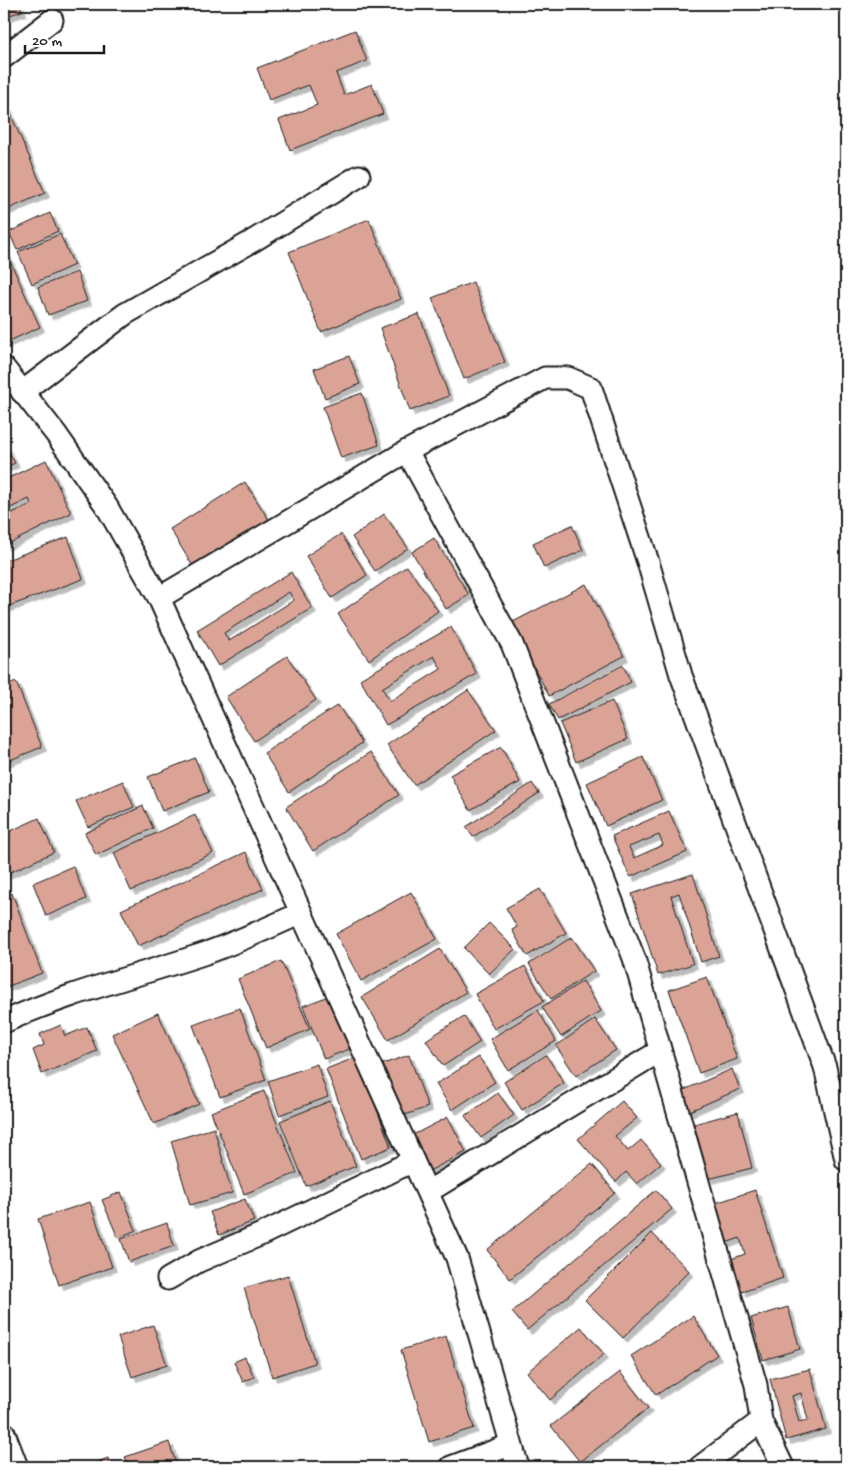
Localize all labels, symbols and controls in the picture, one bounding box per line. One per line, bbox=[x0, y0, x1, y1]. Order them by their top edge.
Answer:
scale bar bbox=[25, 22, 104, 54]
text: 20 m bbox=[32, 33, 62, 51]

